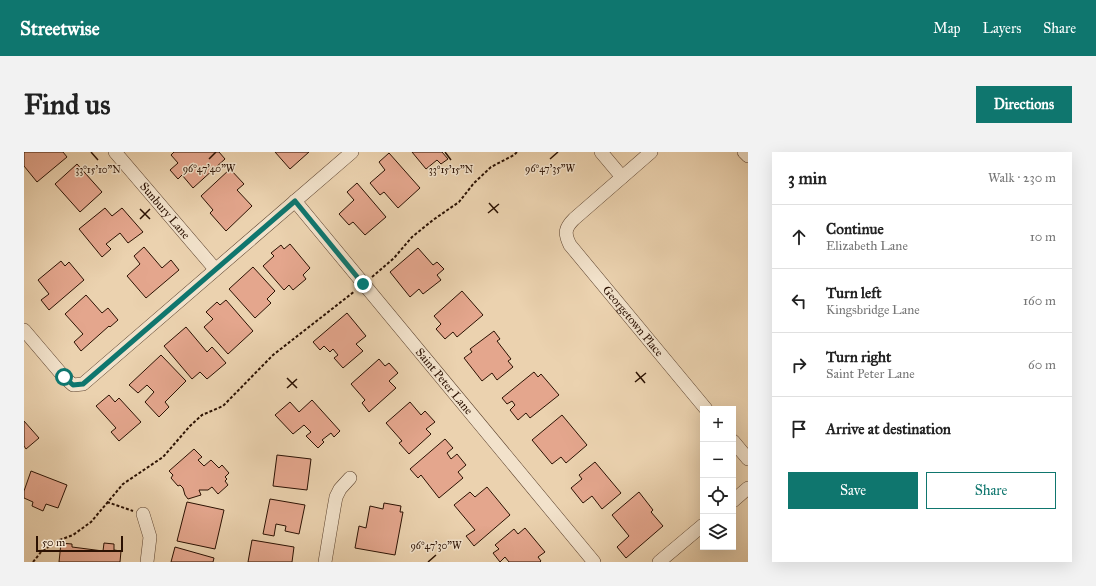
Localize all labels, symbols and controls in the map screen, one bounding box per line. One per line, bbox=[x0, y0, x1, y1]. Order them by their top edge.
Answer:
text: Streetwise bbox=[20, 17, 100, 40]
text: Map bbox=[933, 20, 961, 37]
text: Layers bbox=[983, 20, 1021, 37]
text: Share bbox=[1043, 20, 1076, 37]
button: Directions bbox=[976, 86, 1072, 123]
text: Find us bbox=[24, 87, 110, 122]
text: 96°47'40"W bbox=[183, 163, 236, 175]
text: 96°47'35"W bbox=[525, 163, 575, 175]
text: 33°15'10"N bbox=[75, 164, 121, 176]
text: 33°15'15"N bbox=[429, 164, 474, 176]
text: 3 min bbox=[788, 168, 827, 189]
text: Walk · 230 m bbox=[988, 170, 1056, 186]
street label: Sunbury Lane bbox=[137, 179, 193, 242]
text: Continue bbox=[826, 220, 884, 238]
icon: ahead bbox=[788, 226, 810, 248]
text: 10 m bbox=[1030, 229, 1056, 245]
text: Elizabeth Lane bbox=[826, 238, 908, 254]
route end bbox=[354, 275, 372, 293]
street label: Georgetown Place bbox=[600, 283, 666, 359]
text: Turn left bbox=[826, 284, 882, 302]
icon: left bbox=[788, 290, 810, 312]
text: 160 m bbox=[1023, 293, 1056, 309]
text: Kingsbridge Lane bbox=[826, 302, 920, 318]
street label: Saint Peter Lane bbox=[413, 345, 476, 417]
text: Turn right bbox=[826, 348, 891, 366]
icon: right bbox=[788, 354, 810, 376]
text: 60 m bbox=[1028, 357, 1056, 373]
text: Saint Peter Lane bbox=[826, 366, 915, 382]
route start bbox=[55, 368, 73, 386]
map controls bbox=[700, 406, 736, 550]
button: + bbox=[700, 406, 736, 442]
icon: arrive bbox=[788, 418, 810, 440]
text: Arrive at destination bbox=[826, 420, 951, 438]
button: − bbox=[700, 442, 736, 478]
button: Save bbox=[788, 472, 918, 509]
button: Share bbox=[926, 472, 1056, 509]
button: locate bbox=[700, 478, 736, 514]
button: layers bbox=[700, 514, 736, 550]
scale bar bbox=[36, 534, 123, 553]
text: 50 m bbox=[42, 536, 65, 549]
text: 96°47'30"W bbox=[410, 540, 462, 552]

